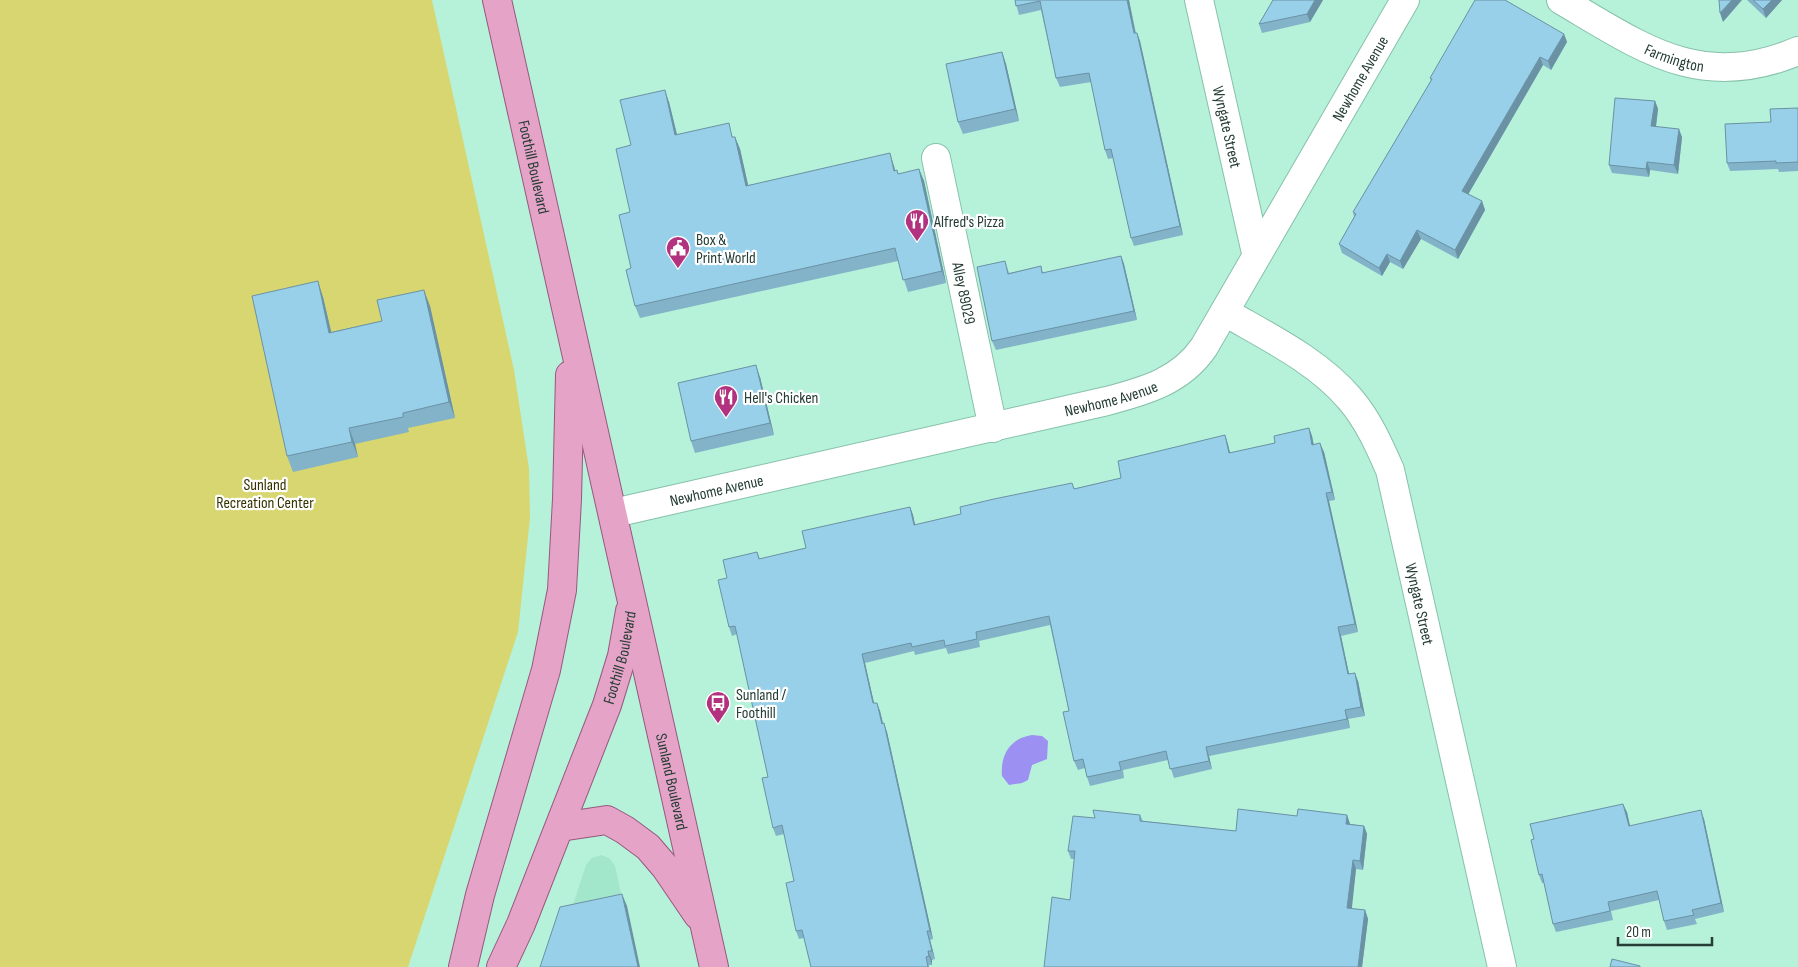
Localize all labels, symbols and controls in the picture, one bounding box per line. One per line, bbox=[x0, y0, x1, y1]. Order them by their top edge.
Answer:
street label: Newhome Avenue bbox=[1329, 33, 1393, 125]
street label: Farmington bbox=[1641, 41, 1705, 77]
street label: Wyngate Street bbox=[1208, 84, 1245, 170]
street label: Foothill Boulevard bbox=[513, 119, 553, 216]
restaurant icon: Alfred's Pizza bbox=[904, 208, 930, 242]
place label: Alfred's Pizza bbox=[933, 213, 1004, 232]
place label: Box & Print World bbox=[696, 231, 756, 268]
public building icon: Box & Print World bbox=[665, 235, 691, 269]
street label: Alley 89029 bbox=[947, 260, 979, 326]
street label: Newhome Avenue bbox=[1063, 378, 1161, 421]
restaurant icon: Hell's Chicken bbox=[713, 384, 739, 418]
place label: Hell's Chicken bbox=[744, 389, 818, 408]
street label: Newhome Avenue bbox=[668, 471, 765, 511]
park label: Sunland Recreation Center bbox=[216, 476, 314, 513]
street label: Wyngate Street bbox=[1400, 561, 1437, 647]
street label: Foothill Boulevard bbox=[600, 610, 641, 707]
place label: Sunland / Foothill bbox=[736, 686, 787, 723]
bus stop icon: Sunland / Foothill bbox=[705, 690, 731, 724]
street label: Sunland Boulevard bbox=[651, 732, 691, 832]
scale bar bbox=[1618, 914, 1712, 946]
text: 20 m bbox=[1626, 923, 1651, 942]

